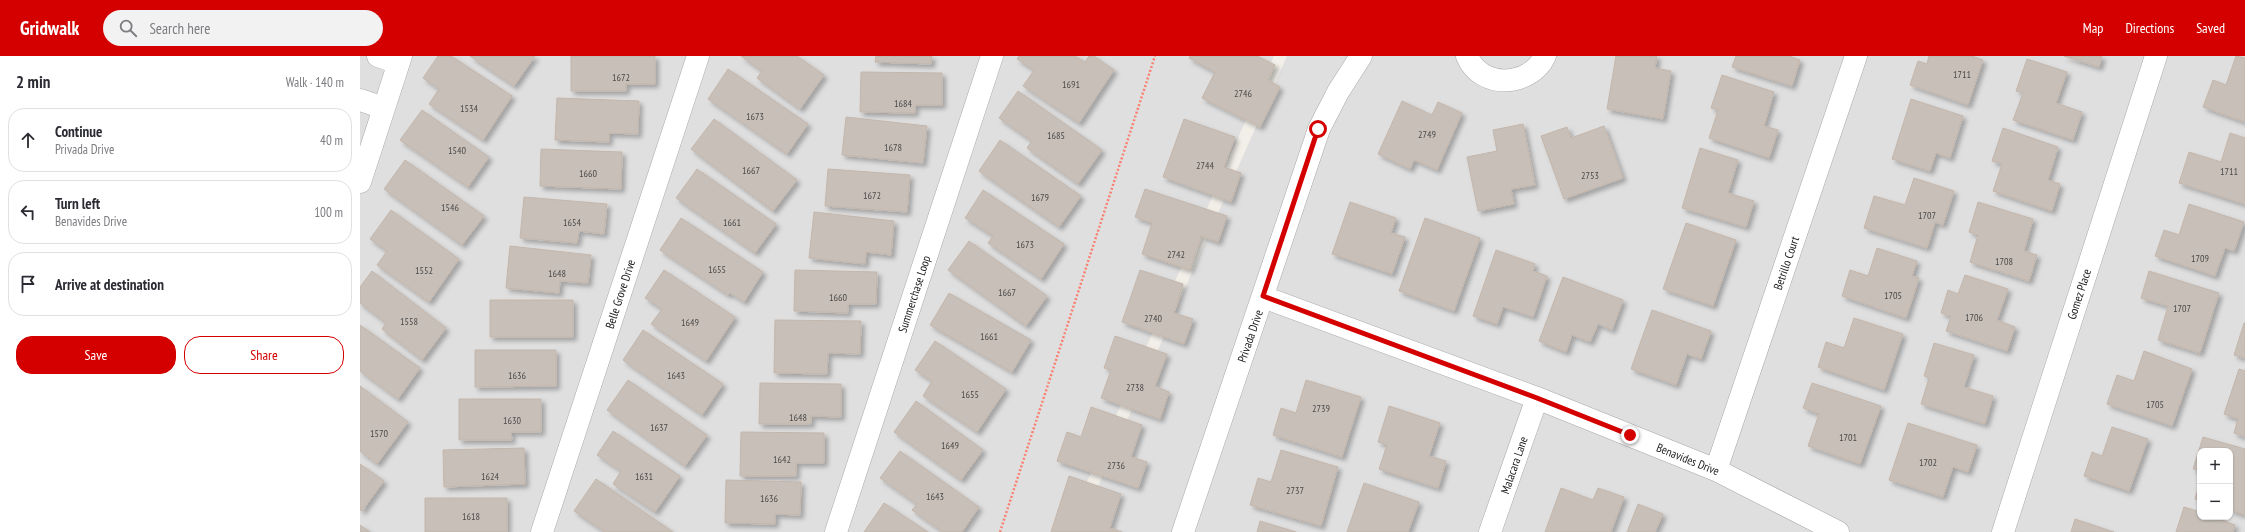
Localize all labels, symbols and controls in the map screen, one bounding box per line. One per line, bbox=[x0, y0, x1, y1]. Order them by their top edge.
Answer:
search box bbox=[103, 10, 383, 46]
text: Gridwalk bbox=[20, 16, 79, 40]
icon: search bbox=[117, 17, 139, 39]
text: Search here bbox=[149, 19, 210, 38]
text: Map bbox=[2083, 19, 2103, 37]
text: Directions bbox=[2125, 19, 2174, 37]
text: Saved bbox=[2196, 19, 2225, 37]
house number: 1711 bbox=[1953, 68, 1971, 81]
text: 2 min bbox=[16, 71, 50, 93]
house number: 1672 bbox=[612, 71, 630, 84]
text: Walk · 140 m bbox=[286, 74, 344, 91]
house number: 1691 bbox=[1062, 78, 1080, 91]
house number: 2746 bbox=[1234, 87, 1253, 100]
house number: 1684 bbox=[894, 97, 913, 110]
house number: 1534 bbox=[460, 102, 479, 115]
house number: 1673 bbox=[746, 110, 764, 123]
route start bbox=[1309, 120, 1327, 138]
text: Continue bbox=[55, 122, 102, 141]
house number: 2749 bbox=[1418, 128, 1436, 141]
icon: ahead bbox=[17, 129, 39, 151]
house number: 1685 bbox=[1047, 129, 1065, 142]
text: 40 m bbox=[320, 132, 343, 149]
text: Privada Drive bbox=[55, 141, 114, 158]
house number: 1678 bbox=[884, 141, 902, 154]
house number: 1540 bbox=[448, 144, 467, 157]
house number: 2744 bbox=[1196, 159, 1215, 172]
house number: 1667 bbox=[742, 164, 760, 177]
house number: 1711 bbox=[2220, 165, 2238, 178]
house number: 1660 bbox=[579, 167, 598, 180]
house number: 2753 bbox=[1581, 169, 1599, 182]
house number: 1672 bbox=[863, 189, 881, 202]
house number: 1679 bbox=[1031, 191, 1049, 204]
text: Turn left bbox=[55, 194, 100, 213]
icon: left bbox=[17, 201, 39, 223]
house number: 1546 bbox=[441, 201, 460, 214]
text: 100 m bbox=[314, 204, 343, 221]
house number: 1707 bbox=[1918, 209, 1936, 222]
text: Benavides Drive bbox=[55, 213, 127, 230]
house number: 1654 bbox=[563, 216, 582, 229]
house number: 1661 bbox=[723, 216, 741, 229]
street label: Betrillo Court bbox=[1770, 234, 1802, 292]
house number: 1673 bbox=[1016, 238, 1034, 251]
house number: 2742 bbox=[1167, 248, 1185, 261]
house number: 1709 bbox=[2191, 252, 2209, 265]
street label: Summerchase Loop bbox=[894, 254, 934, 334]
house number: 1708 bbox=[1995, 255, 2013, 268]
street label: Belle Grove Drive bbox=[602, 257, 638, 331]
house number: 1655 bbox=[708, 263, 726, 276]
house number: 1552 bbox=[415, 264, 433, 277]
house number: 1648 bbox=[548, 267, 566, 280]
street label: Gomez Place bbox=[2064, 267, 2094, 321]
icon: arrive bbox=[17, 273, 39, 295]
text: Arrive at destination bbox=[55, 275, 164, 294]
house number: 1667 bbox=[998, 286, 1016, 299]
house number: 1705 bbox=[1884, 289, 1902, 302]
house number: 1660 bbox=[829, 291, 848, 304]
house number: 1707 bbox=[2173, 302, 2191, 315]
street label: Privada Drive bbox=[1234, 308, 1266, 364]
house number: 1706 bbox=[1965, 311, 1984, 324]
house number: 2740 bbox=[1144, 312, 1163, 325]
house number: 1558 bbox=[400, 315, 418, 328]
house number: 1649 bbox=[681, 316, 699, 329]
house number: 1661 bbox=[980, 330, 998, 343]
button: Save bbox=[16, 336, 176, 374]
button: Share bbox=[184, 336, 344, 374]
house number: 1636 bbox=[508, 369, 527, 382]
house number: 1643 bbox=[667, 369, 685, 382]
house number: 2738 bbox=[1126, 381, 1144, 394]
house number: 1655 bbox=[961, 388, 979, 401]
house number: 1705 bbox=[2146, 398, 2164, 411]
house number: 2739 bbox=[1312, 402, 1330, 415]
house number: 1648 bbox=[789, 411, 807, 424]
house number: 1630 bbox=[503, 414, 522, 427]
house number: 1637 bbox=[650, 421, 668, 434]
route end bbox=[1621, 426, 1639, 444]
house number: 1570 bbox=[370, 427, 389, 440]
house number: 1701 bbox=[1839, 431, 1857, 444]
street label: Malacara Lane bbox=[1497, 434, 1531, 496]
house number: 1649 bbox=[941, 439, 959, 452]
street label: Benavides Drive bbox=[1654, 440, 1722, 478]
map controls bbox=[2197, 448, 2233, 520]
button: + bbox=[2197, 448, 2233, 484]
house number: 1642 bbox=[773, 453, 791, 466]
house number: 1702 bbox=[1919, 456, 1937, 469]
house number: 2736 bbox=[1107, 459, 1126, 472]
house number: 1624 bbox=[481, 470, 500, 483]
house number: 1631 bbox=[635, 470, 653, 483]
house number: 2737 bbox=[1286, 484, 1304, 497]
button: − bbox=[2197, 484, 2233, 520]
house number: 1643 bbox=[926, 490, 944, 503]
house number: 1636 bbox=[760, 492, 779, 505]
house number: 1618 bbox=[462, 510, 480, 523]

